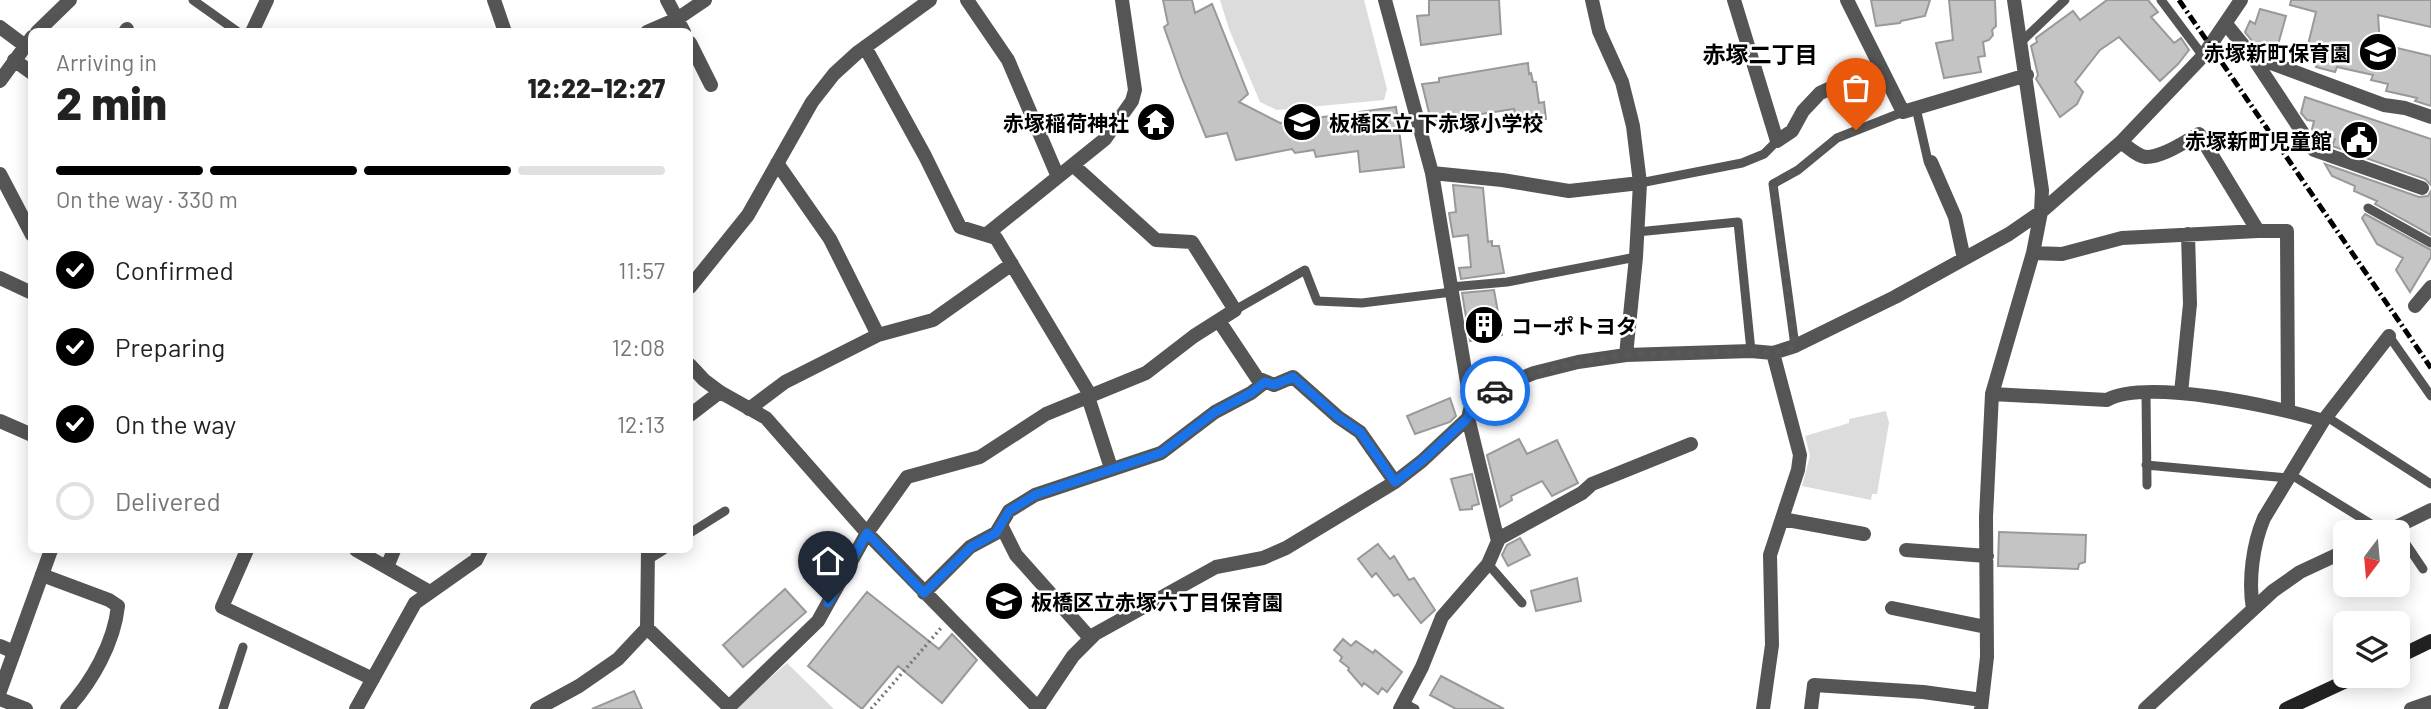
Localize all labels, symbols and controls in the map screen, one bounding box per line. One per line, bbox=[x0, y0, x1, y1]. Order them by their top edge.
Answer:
school or university icon: 赤塚新町保育園 bbox=[2357, 31, 2399, 73]
district label: 赤塚二丁目 bbox=[1703, 40, 1818, 68]
place label: 赤塚新町保育園 bbox=[2204, 40, 2351, 65]
text: Arriving in bbox=[56, 48, 157, 76]
pin bbox=[1826, 58, 1886, 130]
icon: bag bbox=[1837, 69, 1875, 107]
text: 12:22–12:27 bbox=[528, 72, 665, 103]
text: 2 min bbox=[56, 74, 167, 129]
temple icon: 赤塚稲荷神社 bbox=[1135, 101, 1177, 143]
school or university icon: 板橋区立 下赤塚小学校 bbox=[1281, 101, 1323, 143]
place label: 赤塚稲荷神社 bbox=[1003, 110, 1129, 135]
place label: 板橋区立 下赤塚小学校 bbox=[1329, 110, 1543, 135]
public building icon: 赤塚新町児童館 bbox=[2338, 119, 2380, 161]
place label: 赤塚新町児童館 bbox=[2185, 128, 2332, 153]
text: On the way · 330 m bbox=[56, 185, 238, 213]
icon: check bbox=[56, 251, 94, 289]
text: Confirmed bbox=[115, 254, 234, 285]
text: 11:57 bbox=[618, 256, 665, 284]
building icon: コーポトヨタ bbox=[1463, 304, 1505, 346]
place label: コーポトヨタ bbox=[1511, 313, 1637, 338]
icon: check bbox=[56, 328, 94, 366]
text: Preparing bbox=[115, 331, 225, 362]
text: 12:08 bbox=[612, 333, 665, 361]
courier bbox=[1460, 356, 1530, 426]
icon: car bbox=[1476, 372, 1514, 410]
icon: check bbox=[56, 405, 94, 443]
text: On the way bbox=[115, 408, 236, 439]
text: 12:13 bbox=[617, 410, 665, 438]
text: Delivered bbox=[115, 485, 221, 516]
north arrow bbox=[2333, 520, 2410, 597]
map controls bbox=[2333, 520, 2410, 688]
pin bbox=[798, 531, 858, 603]
icon: home bbox=[809, 542, 847, 580]
school or university icon: 板橋区立赤塚六丁目保育園 bbox=[983, 580, 1025, 622]
place label: 板橋区立赤塚六丁目保育園 bbox=[1031, 589, 1283, 614]
button: layers bbox=[2333, 611, 2410, 688]

